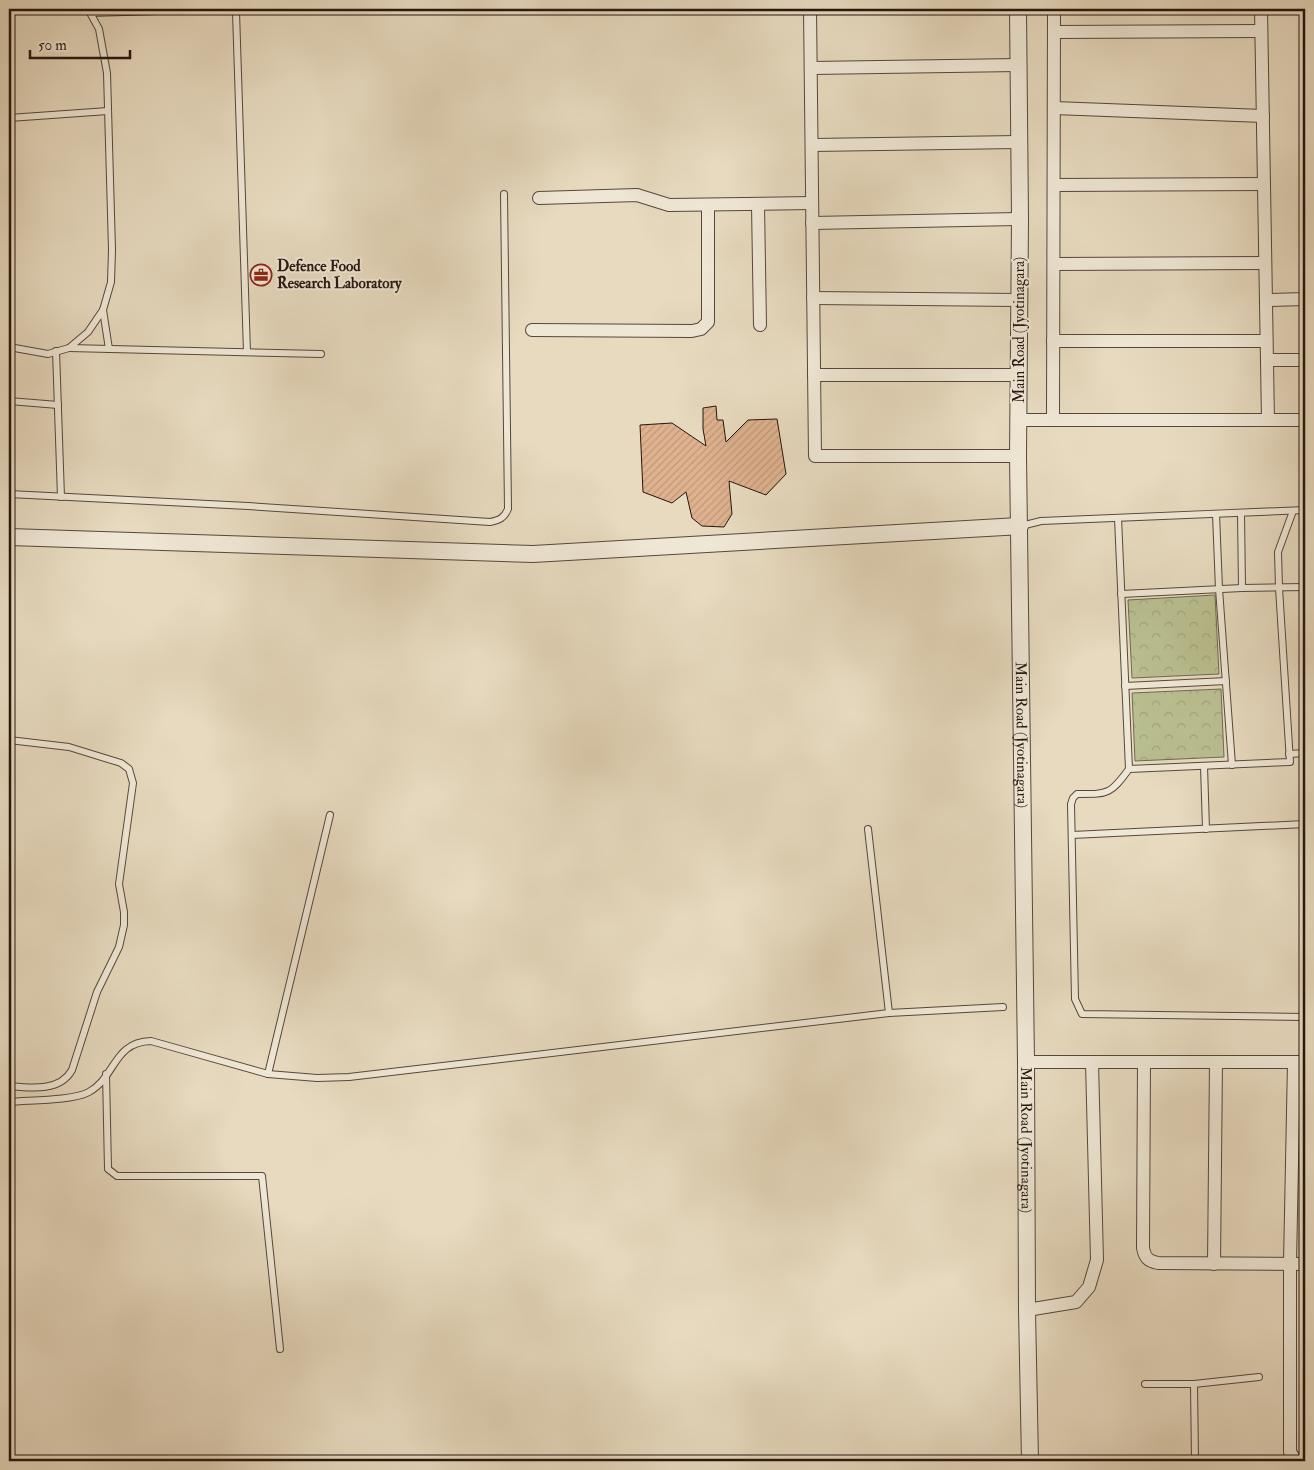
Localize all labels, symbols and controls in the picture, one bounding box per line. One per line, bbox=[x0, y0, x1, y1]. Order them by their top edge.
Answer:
scale bar bbox=[30, 28, 130, 60]
text: 50 m bbox=[38, 36, 67, 55]
place label: Defence Food Research Laboratory bbox=[277, 257, 403, 294]
street label: Main Road (Jyotinagara) bbox=[1010, 257, 1030, 403]
office icon: Defence Food Research Laboratory bbox=[249, 263, 273, 287]
street label: Main Road (Jyotinagara) bbox=[1011, 662, 1032, 808]
street label: Main Road (Jyotinagara) bbox=[1016, 1067, 1036, 1213]

